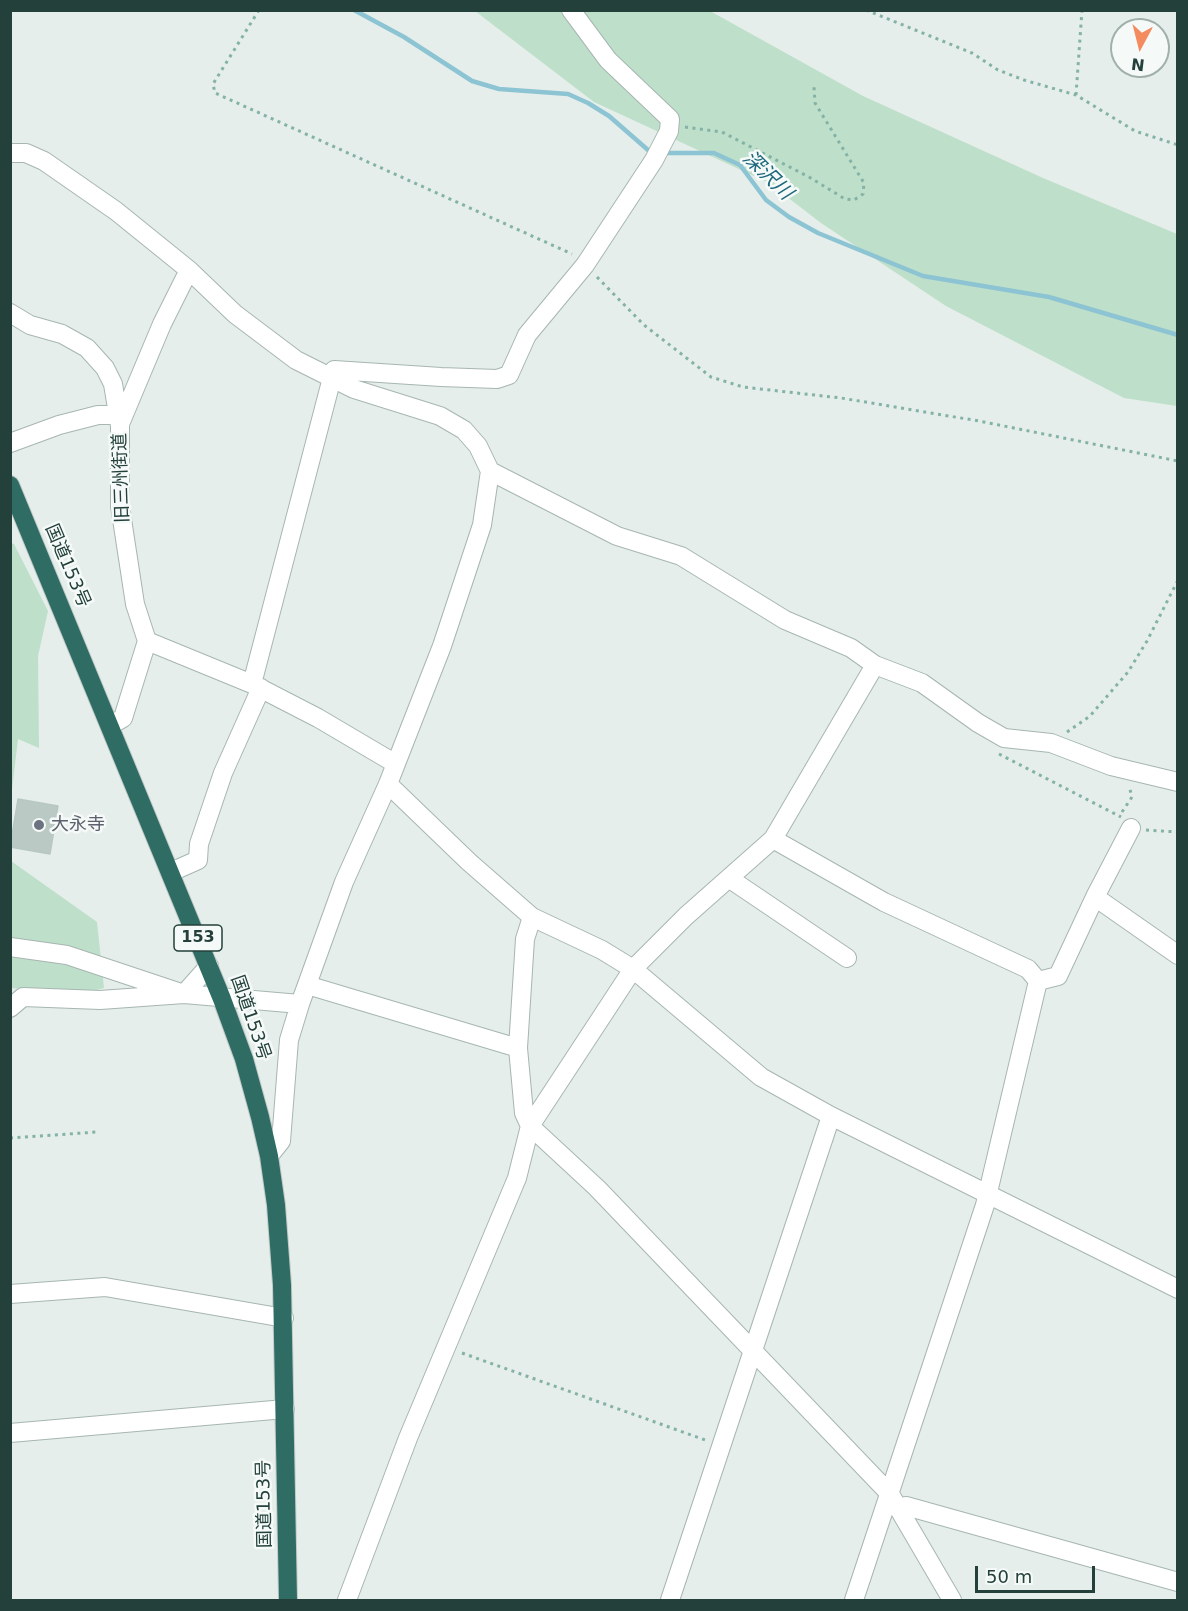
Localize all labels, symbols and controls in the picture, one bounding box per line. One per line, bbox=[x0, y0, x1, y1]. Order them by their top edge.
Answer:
north arrow bbox=[1110, 18, 1170, 78]
text: N bbox=[1130, 54, 1146, 75]
water label: 深沢川 bbox=[737, 147, 797, 205]
street label: 旧三州街道 bbox=[110, 433, 134, 523]
street label: 国道153号 bbox=[40, 521, 94, 611]
place label: 大永寺 bbox=[51, 814, 105, 836]
marker: 大永寺 bbox=[32, 818, 46, 832]
road number: 153 bbox=[174, 925, 222, 951]
street label: 国道153号 bbox=[225, 973, 275, 1063]
street label: 国道153号 bbox=[253, 1460, 277, 1548]
scale bar bbox=[978, 1554, 1098, 1592]
text: 50 m bbox=[986, 1566, 1032, 1587]

